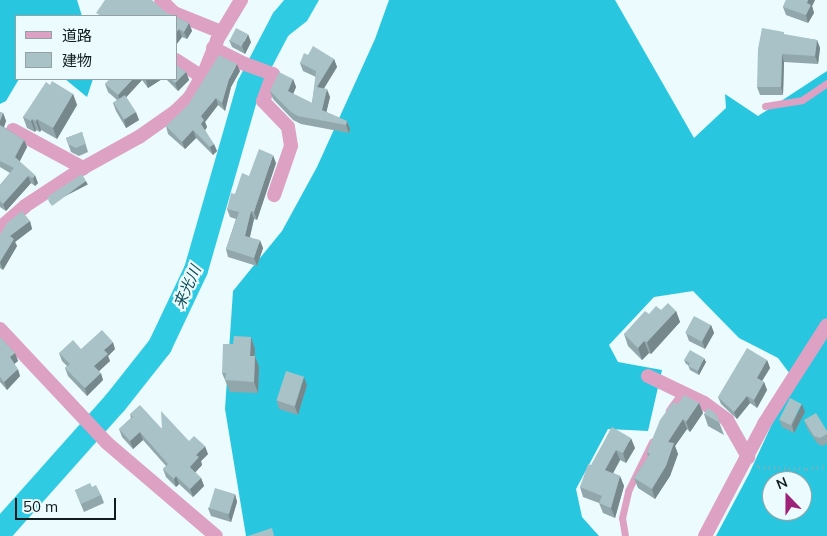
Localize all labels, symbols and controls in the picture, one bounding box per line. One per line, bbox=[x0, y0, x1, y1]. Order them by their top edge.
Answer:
legend bbox=[15, 15, 178, 80]
text: 道路 bbox=[62, 26, 92, 45]
text: 建物 bbox=[62, 51, 92, 70]
water label: 来光川 bbox=[170, 263, 204, 311]
north arrow bbox=[762, 471, 812, 521]
text: N bbox=[773, 473, 790, 493]
scale bar bbox=[18, 488, 119, 520]
text: 50 m bbox=[23, 497, 58, 516]

